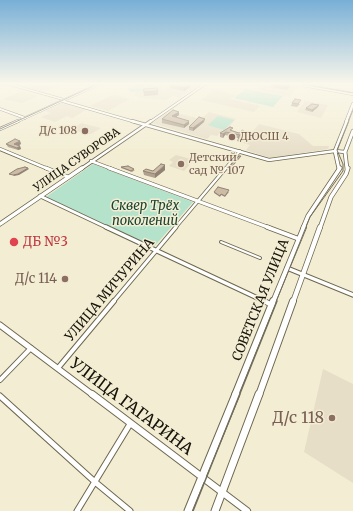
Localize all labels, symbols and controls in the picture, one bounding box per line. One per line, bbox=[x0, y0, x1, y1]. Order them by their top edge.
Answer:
place label: Д/с 108 bbox=[39, 124, 77, 138]
street label: УЛИЦА СУВОРОВА bbox=[31, 125, 123, 195]
marker: Д/с 108 bbox=[80, 126, 90, 136]
place label: ДЮСШ 4 bbox=[240, 130, 289, 144]
marker: ДЮСШ 4 bbox=[227, 132, 237, 142]
place label: Детский сад № 107 bbox=[189, 151, 245, 177]
marker: Детский сад № 107 bbox=[176, 159, 186, 169]
park label: Сквер Трёх поколений bbox=[111, 198, 179, 229]
place label: ДБ №3 bbox=[23, 234, 68, 250]
street label: УЛИЦА МИЧУРИНА bbox=[62, 235, 158, 345]
marker: ДБ №3 bbox=[8, 236, 20, 248]
street label: СОВЕТСКАЯ УЛИЦА bbox=[229, 237, 293, 363]
place label: Д/с 114 bbox=[15, 271, 57, 287]
marker: Д/с 114 bbox=[60, 274, 70, 284]
street label: УЛИЦА ГАГАРИНА bbox=[66, 355, 196, 459]
place label: Д/с 118 bbox=[272, 408, 324, 428]
marker: Д/с 118 bbox=[327, 413, 337, 423]

